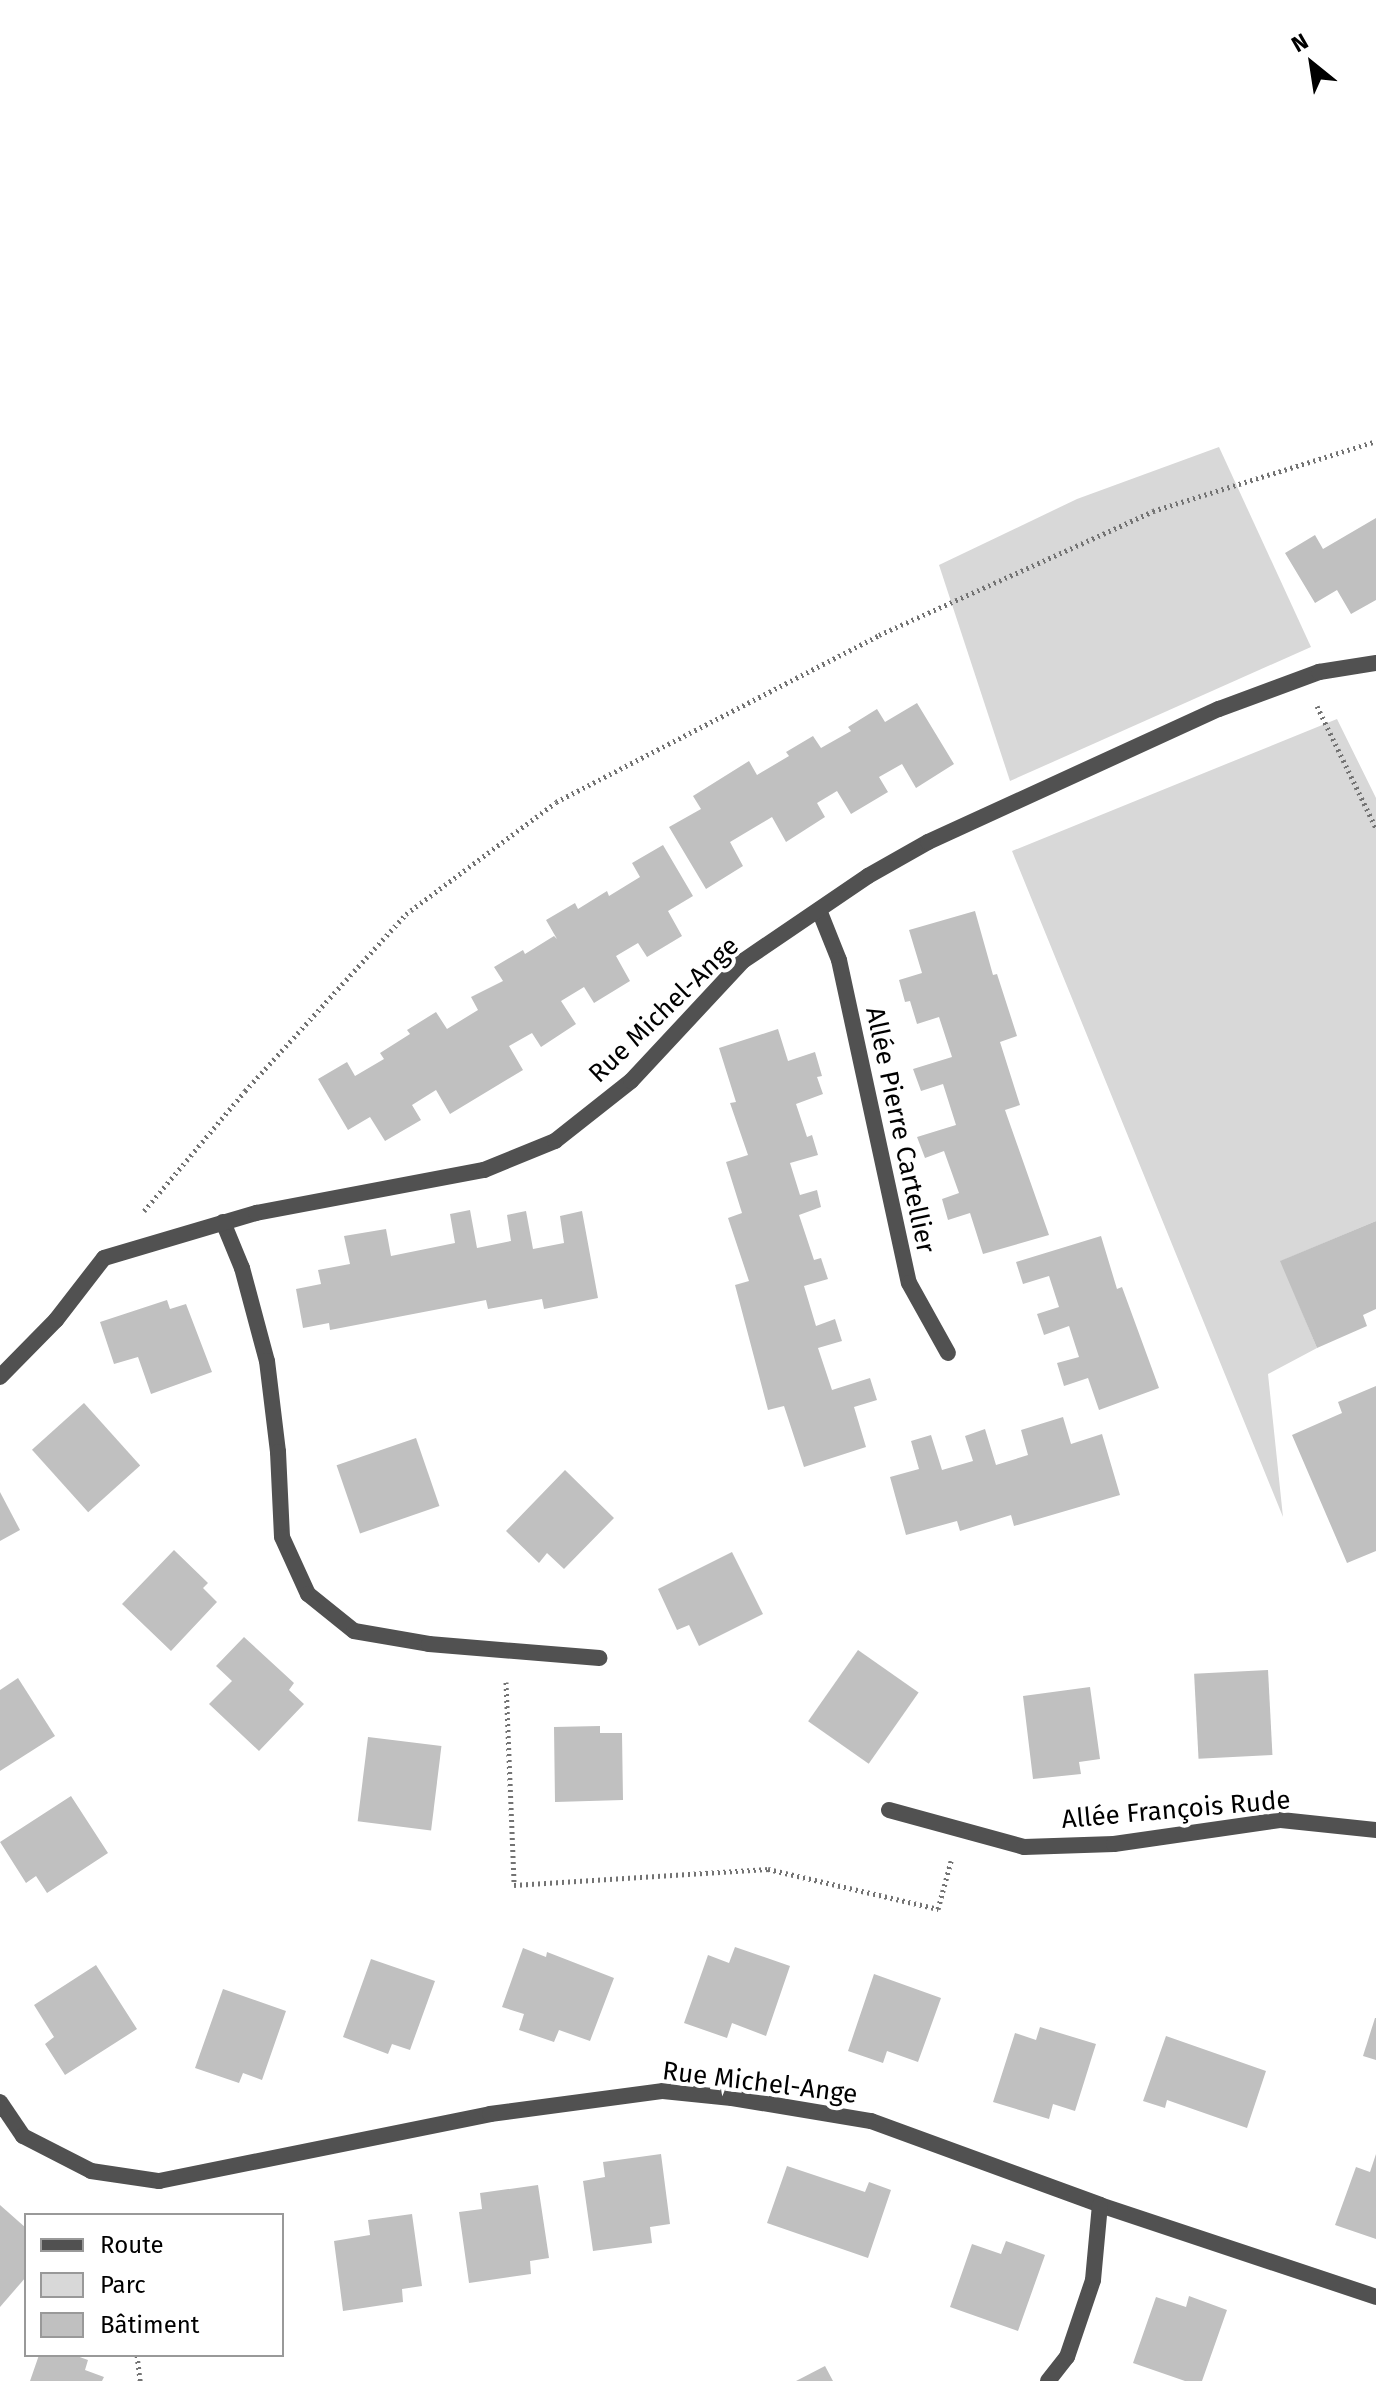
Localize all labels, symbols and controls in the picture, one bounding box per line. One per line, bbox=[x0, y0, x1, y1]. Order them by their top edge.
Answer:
north arrow bbox=[1272, 24, 1352, 104]
text: N bbox=[1287, 27, 1313, 58]
street label: Rue Michel-Ange bbox=[583, 931, 745, 1089]
street label: Allée Pierre Cartellier bbox=[859, 1004, 941, 1256]
street label: Allée François Rude bbox=[1060, 1784, 1292, 1836]
street label: Rue Michel-Ange bbox=[661, 2056, 859, 2110]
legend bbox=[24, 2213, 284, 2357]
text: Route bbox=[100, 2231, 164, 2259]
text: Parc bbox=[100, 2271, 146, 2299]
text: Bâtiment bbox=[100, 2311, 199, 2339]

